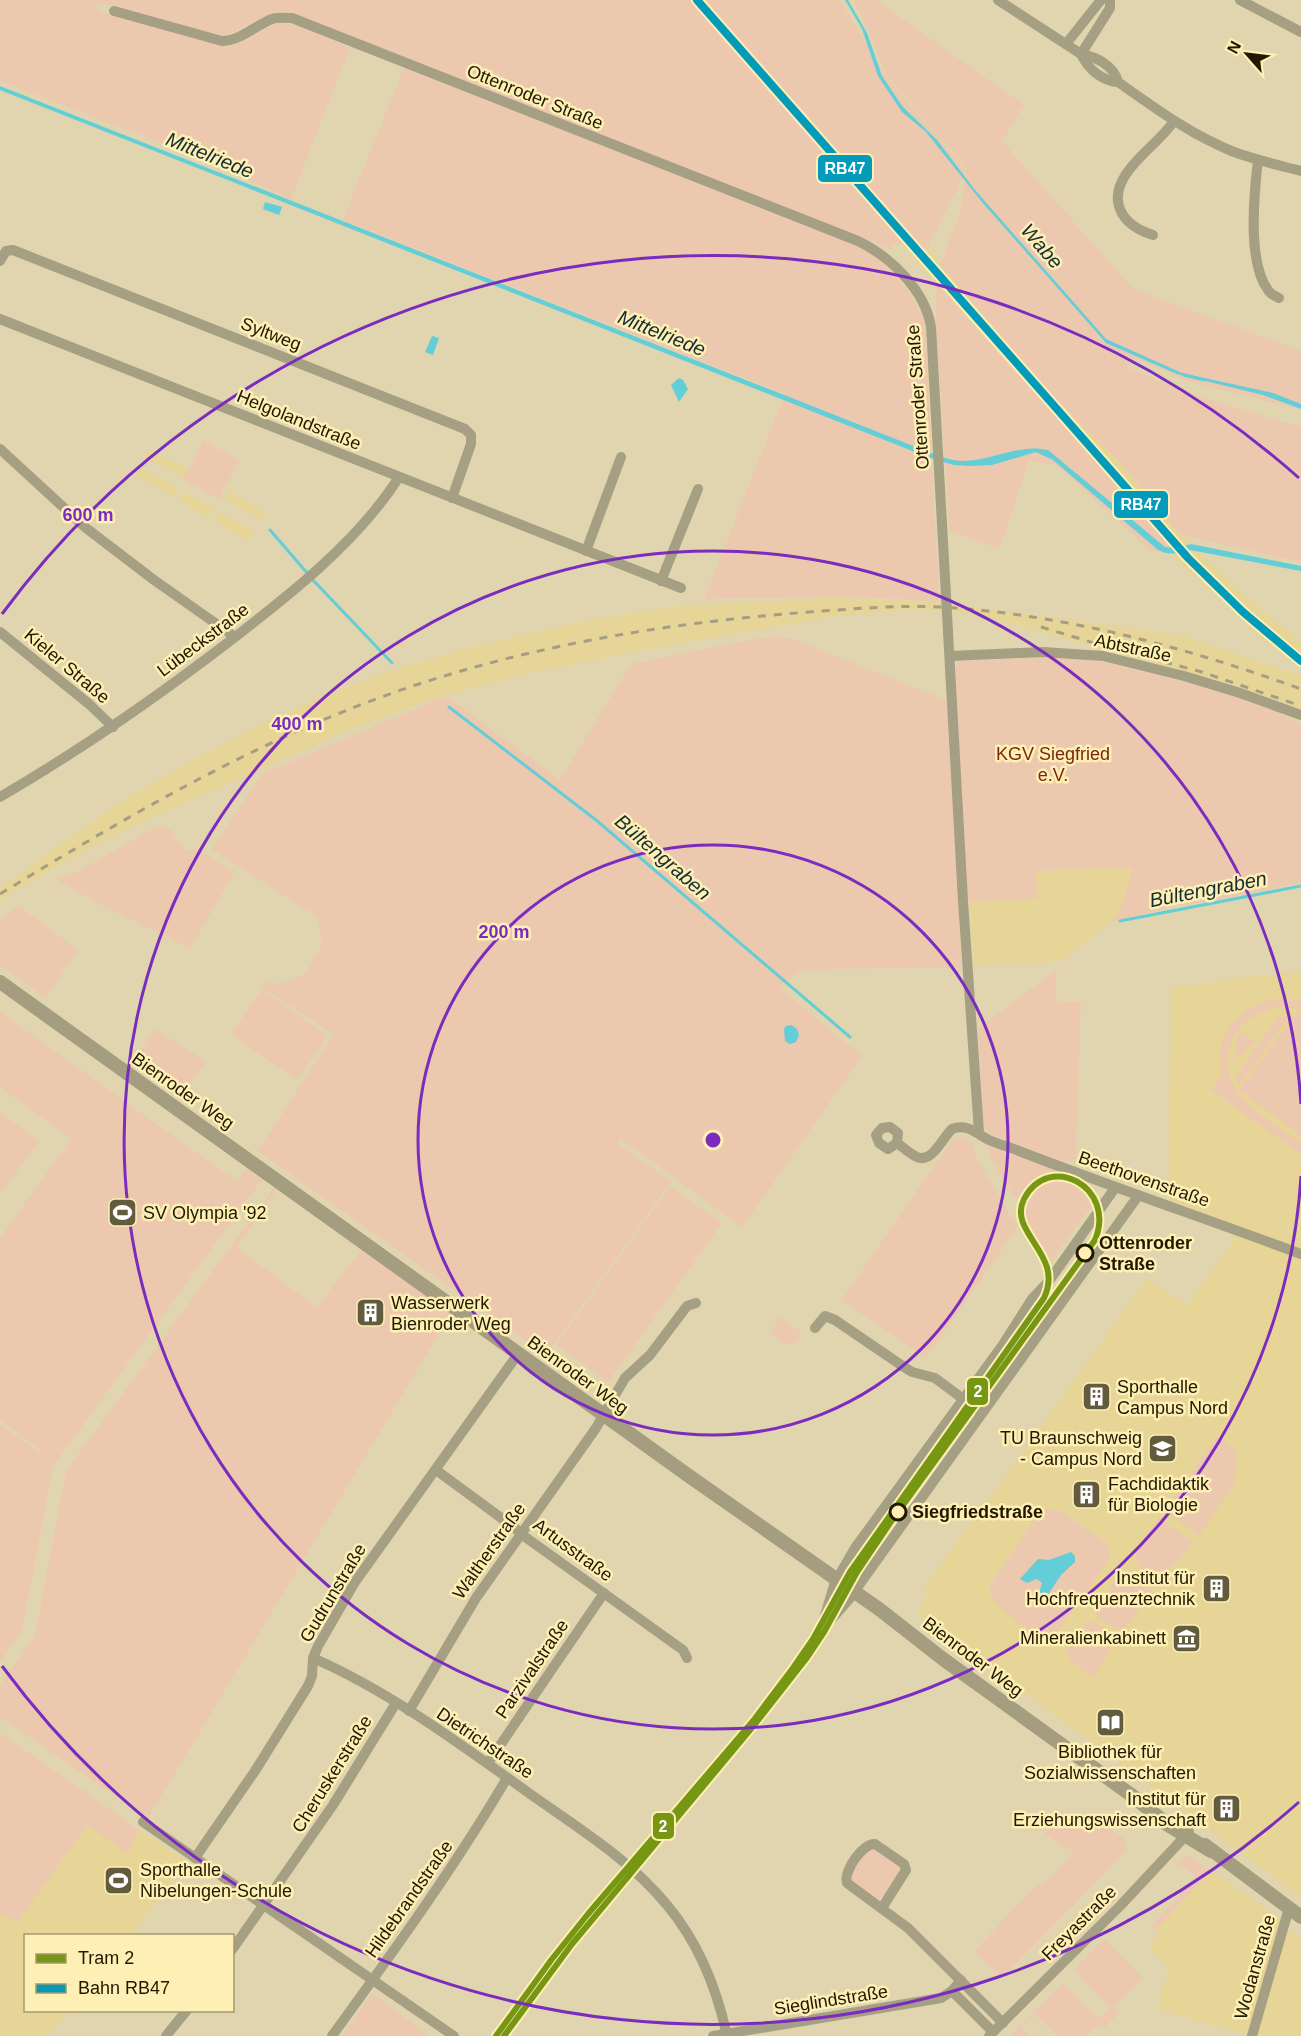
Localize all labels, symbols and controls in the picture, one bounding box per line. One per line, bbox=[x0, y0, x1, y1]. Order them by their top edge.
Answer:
north arrow bbox=[1217, 24, 1277, 84]
text: N bbox=[1224, 38, 1244, 56]
street label: Ottenroder Straße bbox=[464, 61, 606, 133]
water label: Mittelriede bbox=[163, 128, 257, 182]
line badge: RB47 bbox=[817, 154, 873, 183]
text: RB47 bbox=[825, 160, 866, 177]
water label: Wabe bbox=[1017, 219, 1067, 273]
water label: Mittelriede bbox=[615, 306, 709, 360]
street label: Syltweg bbox=[238, 313, 304, 355]
street label: Ottenroder Straße bbox=[903, 324, 933, 470]
street label: Helgolandstraße bbox=[234, 386, 364, 454]
line badge: RB47 bbox=[1113, 490, 1169, 519]
text: RB47 bbox=[1121, 496, 1162, 513]
text: 600 m bbox=[62, 505, 114, 525]
street label: Lübeckstraße bbox=[153, 599, 253, 681]
street label: Kieler Straße bbox=[20, 625, 114, 707]
street label: Abtstraße bbox=[1093, 630, 1173, 666]
text: 400 m bbox=[271, 714, 323, 734]
park label: KGV Siegfried e.V. bbox=[996, 744, 1110, 785]
water label: Bültengraben bbox=[611, 810, 715, 904]
water label: Bültengraben bbox=[1148, 867, 1268, 911]
text: 200 m bbox=[478, 922, 530, 942]
street label: Bienroder Weg bbox=[128, 1048, 238, 1134]
centre of rings bbox=[703, 1130, 723, 1150]
street label: Beethovenstraße bbox=[1076, 1147, 1212, 1211]
sports icon: SV Olympia '92 bbox=[106, 1197, 138, 1229]
place label: SV Olympia '92 bbox=[143, 1203, 267, 1223]
place label: Ottenroder Straße bbox=[1099, 1233, 1192, 1274]
marker: Ottenroder Straße bbox=[1076, 1244, 1094, 1262]
place label: Wasserwerk Bienroder Weg bbox=[391, 1293, 511, 1334]
building icon: Wasserwerk Bienroder Weg bbox=[354, 1297, 386, 1329]
street label: Bienroder Weg bbox=[524, 1332, 632, 1418]
line badge: 2 bbox=[966, 1377, 989, 1406]
place label: Sporthalle Campus Nord bbox=[1117, 1377, 1228, 1418]
building icon: Sporthalle Campus Nord bbox=[1080, 1381, 1112, 1413]
text: 2 bbox=[974, 1383, 983, 1400]
place label: TU Braunschweig - Campus Nord bbox=[1000, 1428, 1142, 1469]
school or university icon: TU Braunschweig - Campus Nord bbox=[1147, 1432, 1179, 1464]
place label: Fachdidaktik für Biologie bbox=[1108, 1474, 1210, 1515]
building icon: Fachdidaktik für Biologie bbox=[1071, 1478, 1103, 1510]
street label: Waltherstraße bbox=[449, 1499, 529, 1603]
place label: Siegfriedstraße bbox=[912, 1502, 1043, 1522]
marker: Siegfriedstraße bbox=[889, 1503, 907, 1521]
street label: Artusstraße bbox=[529, 1515, 617, 1585]
street label: Gudrunstraße bbox=[296, 1540, 370, 1646]
place label: Institut für Hochfrequenztechnik bbox=[1026, 1568, 1196, 1609]
building icon: Institut für Hochfrequenztechnik bbox=[1200, 1572, 1232, 1604]
street label: Bienroder Weg bbox=[919, 1613, 1027, 1701]
street label: Parzivalstraße bbox=[492, 1616, 572, 1722]
museum icon: Mineralienkabinett bbox=[1171, 1622, 1203, 1654]
place label: Mineralienkabinett bbox=[1020, 1628, 1166, 1648]
street label: Dietrichstraße bbox=[433, 1703, 537, 1783]
library icon: Bibliothek für Sozialwissenschaften bbox=[1094, 1707, 1126, 1739]
street label: Cheruskerstraße bbox=[288, 1712, 376, 1836]
place label: Bibliothek für Sozialwissenschaften bbox=[1024, 1742, 1196, 1783]
place label: Institut für Erziehungswissenschaft bbox=[1013, 1789, 1206, 1830]
building icon: Institut für Erziehungswissenschaft bbox=[1211, 1793, 1243, 1825]
line badge: 2 bbox=[652, 1812, 675, 1840]
text: 2 bbox=[659, 1818, 668, 1835]
street label: Hildebrandstraße bbox=[361, 1837, 457, 1961]
place label: Sporthalle Nibelungen-Schule bbox=[140, 1860, 292, 1901]
sports icon: Sporthalle Nibelungen-Schule bbox=[103, 1864, 135, 1896]
street label: Freyastraße bbox=[1038, 1882, 1120, 1964]
street label: Wodanstraße bbox=[1231, 1912, 1279, 2022]
legend bbox=[24, 1934, 234, 2012]
text: Tram 2 bbox=[78, 1948, 134, 1968]
text: Bahn RB47 bbox=[78, 1978, 170, 1998]
street label: Sieglindstraße bbox=[773, 1981, 889, 2019]

